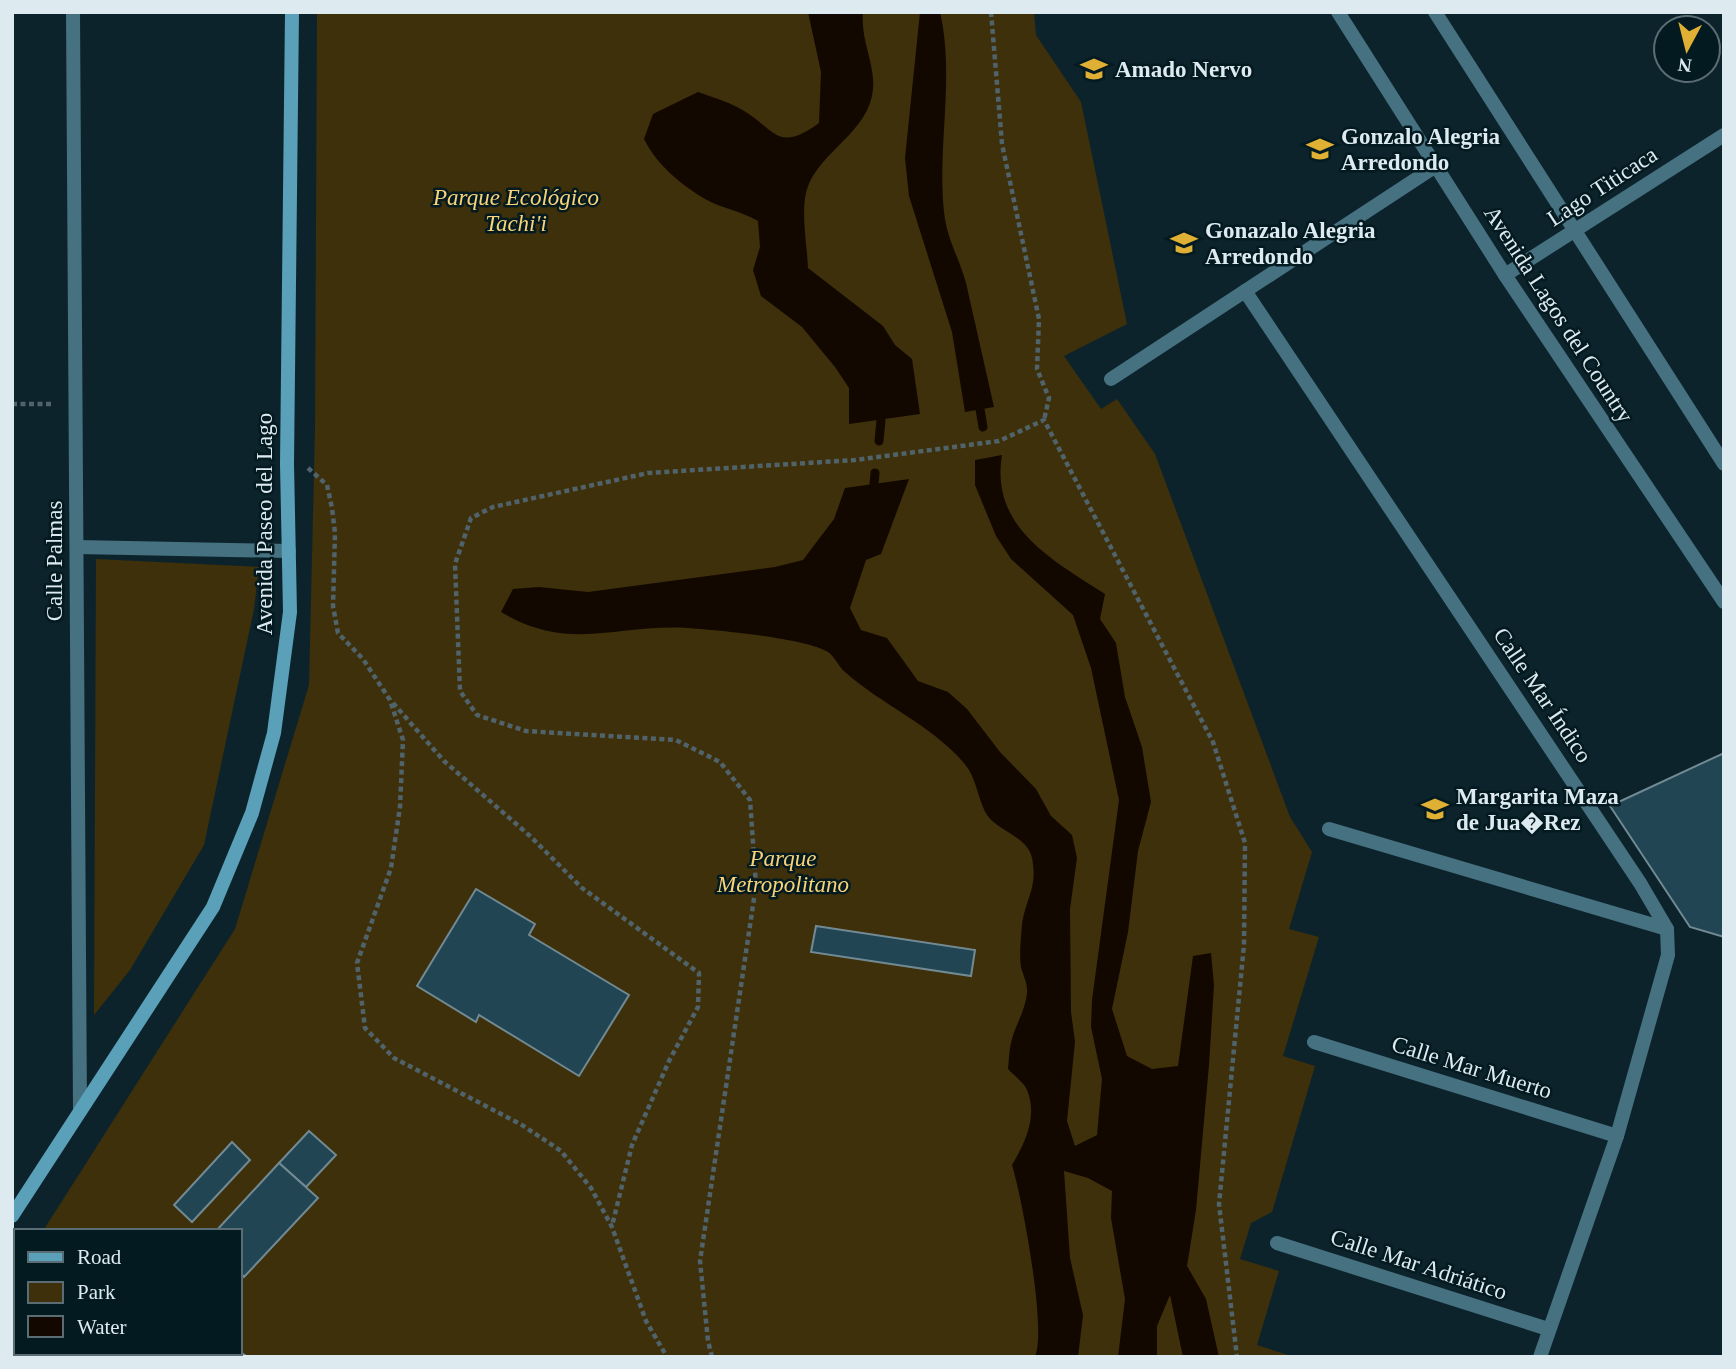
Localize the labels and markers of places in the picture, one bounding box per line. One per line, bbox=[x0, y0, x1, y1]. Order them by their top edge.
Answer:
school or university icon: Amado Nervo bbox=[1079, 54, 1109, 84]
place label: Amado Nervo bbox=[1115, 57, 1252, 82]
place label: Gonzalo Alegria Arredondo bbox=[1341, 124, 1501, 175]
school or university icon: Gonzalo Alegria Arredondo bbox=[1305, 134, 1335, 164]
place label: Gonazalo Alegria Arredondo bbox=[1205, 218, 1376, 269]
school or university icon: Gonazalo Alegria Arredondo bbox=[1169, 228, 1199, 258]
place label: Margarita Maza de Jua�Rez bbox=[1456, 784, 1619, 835]
school or university icon: Margarita Maza de Jua�Rez bbox=[1420, 794, 1450, 824]

